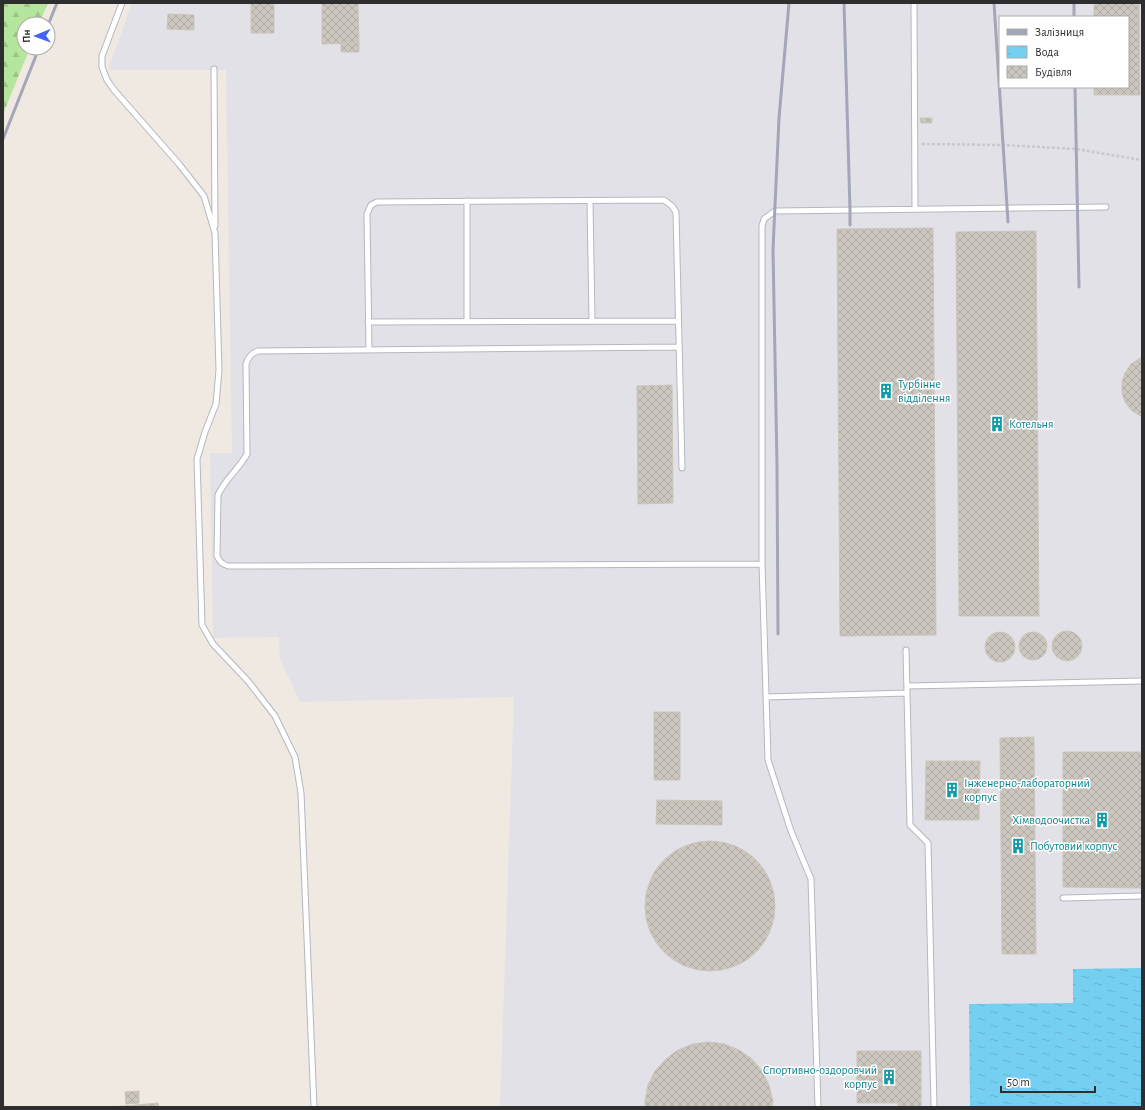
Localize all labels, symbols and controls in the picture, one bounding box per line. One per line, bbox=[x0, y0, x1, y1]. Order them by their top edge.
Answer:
north arrow bbox=[16, 16, 56, 56]
legend bbox=[999, 16, 1129, 88]
text: Залізниця bbox=[1035, 26, 1084, 38]
text: Пн bbox=[21, 29, 32, 43]
text: Вода bbox=[1035, 46, 1059, 58]
text: Будівля bbox=[1035, 66, 1072, 79]
place label: Турбінне відділення bbox=[898, 378, 951, 404]
building icon: Турбінне відділення bbox=[877, 382, 895, 400]
building icon: Котельня bbox=[988, 415, 1006, 433]
place label: Котельня bbox=[1009, 418, 1053, 430]
place label: Інженерно-лабораторний корпус bbox=[964, 777, 1090, 804]
building icon: Інженерно-лабораторний корпус bbox=[943, 781, 961, 799]
building icon: Хімводоочистка bbox=[1093, 811, 1111, 829]
place label: Хімводоочистка bbox=[1012, 814, 1091, 826]
building icon: Побутовий корпус bbox=[1009, 837, 1027, 855]
place label: Побутовий корпус bbox=[1030, 840, 1118, 853]
place label: Спортивно-оздоровчий корпус bbox=[763, 1064, 877, 1091]
building icon: Спортивно-оздоровчий корпус bbox=[880, 1068, 898, 1086]
scale bar bbox=[1001, 1068, 1095, 1094]
text: 50 m bbox=[1007, 1076, 1030, 1088]

